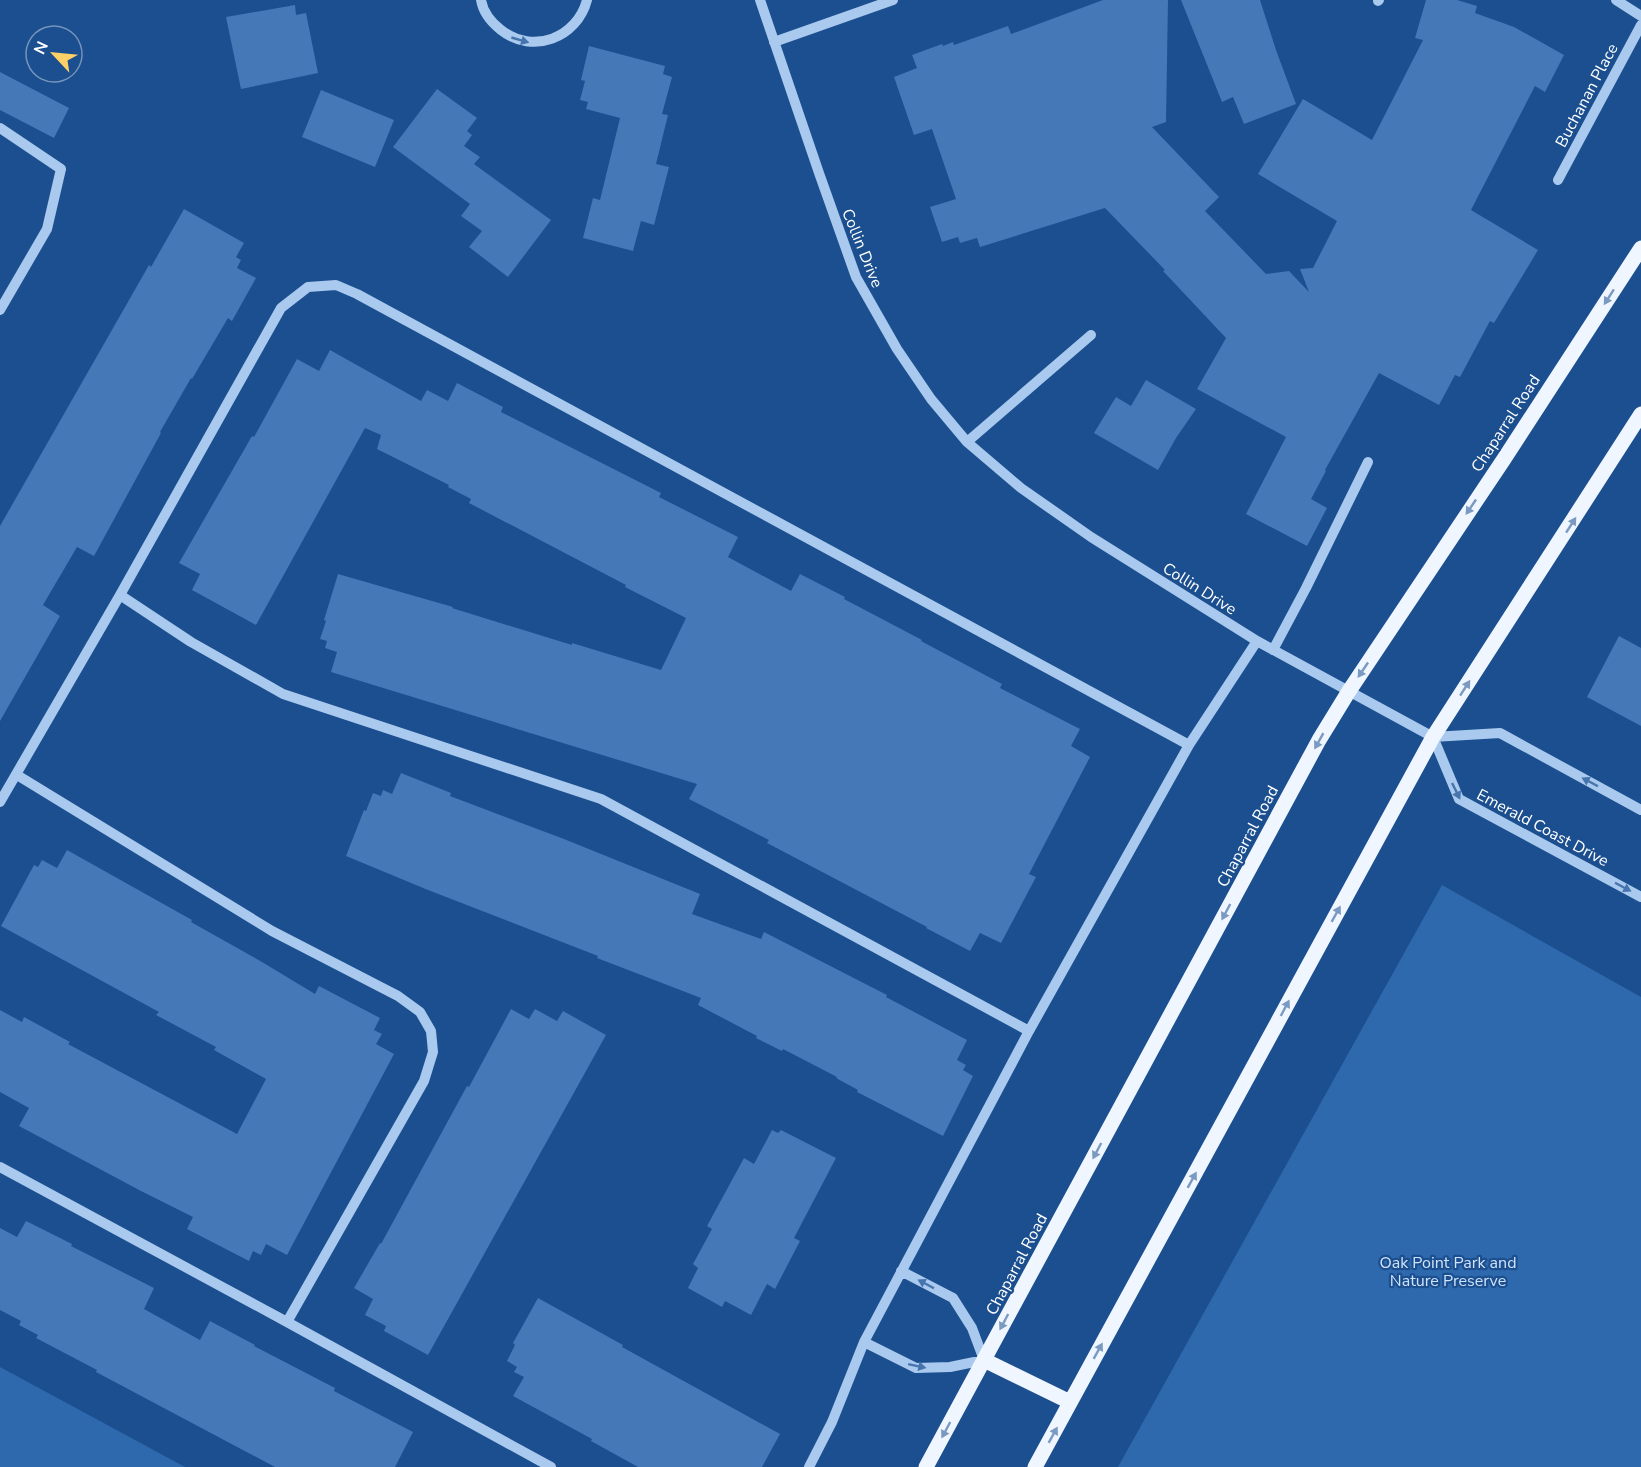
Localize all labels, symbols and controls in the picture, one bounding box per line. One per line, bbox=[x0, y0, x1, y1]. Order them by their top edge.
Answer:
north arrow bbox=[24, 24, 84, 84]
one-way arrow bbox=[510, 35, 529, 45]
text: N bbox=[29, 38, 54, 58]
street label: Buchanan Place bbox=[1550, 40, 1624, 151]
street label: Collin Drive bbox=[836, 206, 888, 291]
one-way arrow bbox=[1604, 289, 1615, 305]
street label: Chaparral Road bbox=[1466, 371, 1546, 477]
one-way arrow bbox=[1465, 499, 1477, 515]
one-way arrow bbox=[1565, 516, 1576, 533]
street label: Collin Drive bbox=[1158, 557, 1241, 620]
one-way arrow bbox=[1357, 661, 1369, 677]
one-way arrow bbox=[1459, 680, 1470, 696]
one-way arrow bbox=[1314, 733, 1324, 750]
one-way arrow bbox=[1581, 777, 1598, 787]
street label: Chaparral Road bbox=[1212, 782, 1284, 891]
one-way arrow bbox=[1452, 782, 1461, 799]
street label: Emerald Coast Drive bbox=[1473, 784, 1612, 872]
one-way arrow bbox=[1615, 882, 1632, 892]
one-way arrow bbox=[1221, 904, 1231, 921]
one-way arrow bbox=[1331, 905, 1341, 922]
one-way arrow bbox=[1280, 1000, 1290, 1017]
one-way arrow bbox=[1092, 1143, 1102, 1160]
one-way arrow bbox=[1187, 1171, 1197, 1188]
street label: Chaparral Road bbox=[981, 1210, 1053, 1319]
park label: Oak Point Park and Nature Preserve bbox=[1379, 1252, 1517, 1292]
one-way arrow bbox=[917, 1279, 934, 1289]
one-way arrow bbox=[999, 1314, 1009, 1331]
one-way arrow bbox=[1093, 1342, 1103, 1359]
one-way arrow bbox=[908, 1362, 927, 1371]
one-way arrow bbox=[941, 1422, 951, 1439]
one-way arrow bbox=[1048, 1426, 1058, 1443]

